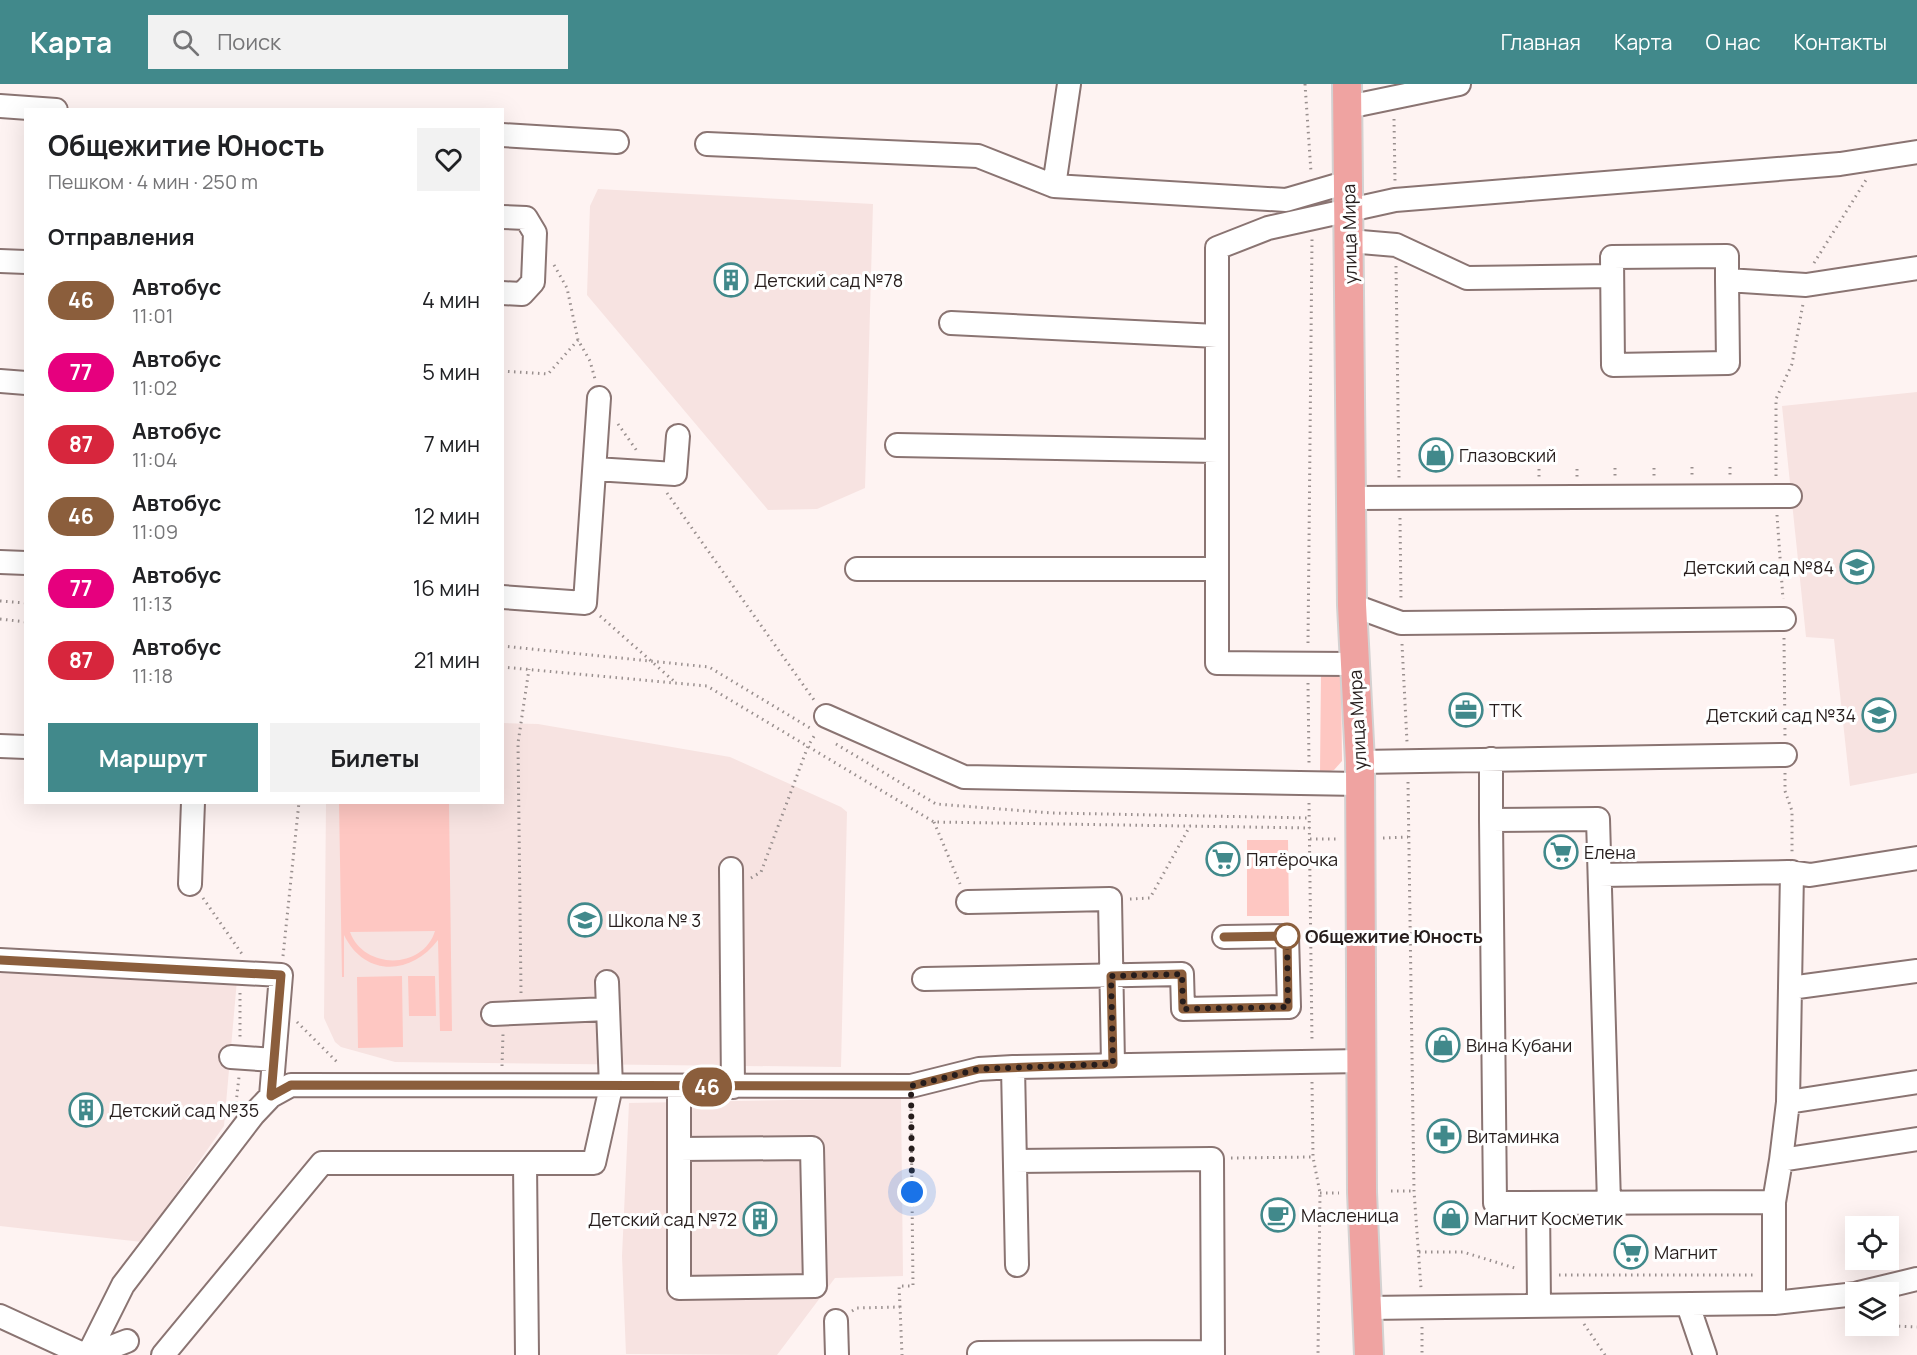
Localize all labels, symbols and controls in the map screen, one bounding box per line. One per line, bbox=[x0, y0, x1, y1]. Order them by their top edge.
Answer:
search box bbox=[148, 15, 568, 69]
text: Карта bbox=[30, 23, 112, 61]
icon: search bbox=[169, 26, 202, 59]
text: Поиск bbox=[217, 27, 281, 57]
text: Главная bbox=[1501, 28, 1581, 56]
text: Карта bbox=[1614, 28, 1672, 56]
text: О нас bbox=[1705, 28, 1761, 56]
text: Контакты bbox=[1794, 28, 1887, 56]
text: Общежитие Юность bbox=[48, 126, 325, 164]
button: heart bbox=[417, 128, 480, 191]
text: Пешком · 4 мин · 250 m bbox=[48, 168, 258, 195]
street label: улица Мира bbox=[1336, 184, 1362, 284]
text: Отправления bbox=[48, 222, 195, 252]
building icon: Детский сад №78 bbox=[713, 262, 749, 298]
place label: Детский сад №78 bbox=[754, 268, 903, 292]
text: Автобус bbox=[132, 272, 221, 302]
text: 4 мин bbox=[422, 285, 480, 315]
text: 46 bbox=[68, 286, 94, 314]
text: 11:01 bbox=[132, 302, 174, 329]
text: Автобус bbox=[132, 344, 221, 374]
text: 5 мин bbox=[422, 357, 480, 387]
text: 77 bbox=[70, 358, 92, 386]
text: 11:02 bbox=[132, 374, 177, 401]
text: Автобус bbox=[132, 416, 221, 446]
text: 7 мин bbox=[424, 429, 480, 459]
text: 87 bbox=[69, 430, 93, 458]
shop icon: Глазовский bbox=[1418, 437, 1454, 473]
place label: Глазовский bbox=[1459, 443, 1556, 467]
text: 11:04 bbox=[132, 446, 178, 473]
text: Автобус bbox=[132, 488, 221, 518]
text: 12 мин bbox=[414, 501, 480, 531]
text: 46 bbox=[68, 502, 94, 530]
text: 11:09 bbox=[132, 518, 178, 545]
school or university icon: Детский сад №84 bbox=[1839, 549, 1875, 585]
place label: Детский сад №84 bbox=[1683, 555, 1834, 579]
text: Автобус bbox=[132, 560, 221, 590]
text: 16 мин bbox=[413, 573, 480, 603]
text: 77 bbox=[70, 574, 92, 602]
text: 11:13 bbox=[132, 590, 172, 617]
text: Автобус bbox=[132, 632, 221, 662]
text: 21 мин bbox=[414, 645, 480, 675]
text: 87 bbox=[69, 646, 93, 674]
text: 11:18 bbox=[132, 662, 173, 689]
street label: улица Мира bbox=[1342, 669, 1372, 771]
office icon: ТТК bbox=[1448, 692, 1484, 728]
school or university icon: Детский сад №34 bbox=[1861, 697, 1897, 733]
place label: ТТК bbox=[1489, 698, 1523, 722]
place label: Детский сад №34 bbox=[1706, 703, 1856, 727]
button: Маршрут bbox=[48, 723, 258, 792]
button: Билеты bbox=[270, 723, 480, 792]
supermarket icon: Елена bbox=[1543, 834, 1579, 870]
place label: Елена bbox=[1584, 840, 1636, 864]
supermarket icon: Пятёрочка bbox=[1205, 841, 1241, 877]
place label: Пятёрочка bbox=[1246, 847, 1338, 871]
school or university icon: Школа № 3 bbox=[567, 902, 603, 938]
place label: Школа № 3 bbox=[608, 908, 701, 932]
marker: Общежитие Юность bbox=[1274, 923, 1300, 949]
place label: Общежитие Юность bbox=[1305, 924, 1483, 948]
shop icon: Вина Кубани bbox=[1425, 1027, 1461, 1063]
place label: Вина Кубани bbox=[1466, 1033, 1572, 1057]
line badge: 46 bbox=[680, 1068, 734, 1106]
text: 46 bbox=[694, 1073, 720, 1101]
building icon: Детский сад №35 bbox=[68, 1092, 104, 1128]
place label: Детский сад №35 bbox=[109, 1098, 259, 1122]
pharmacy icon: Витаминка bbox=[1426, 1118, 1462, 1154]
place label: Витаминка bbox=[1467, 1124, 1559, 1148]
your location bbox=[897, 1177, 927, 1207]
cafe icon: Масленица bbox=[1260, 1197, 1296, 1233]
shop icon: Магнит Косметик bbox=[1433, 1200, 1469, 1236]
building icon: Детский сад №72 bbox=[742, 1201, 778, 1237]
place label: Масленица bbox=[1301, 1203, 1399, 1227]
place label: Магнит Косметик bbox=[1474, 1206, 1624, 1230]
place label: Детский сад №72 bbox=[588, 1207, 737, 1231]
map controls bbox=[1845, 1216, 1899, 1336]
button: locate bbox=[1845, 1216, 1899, 1270]
supermarket icon: Магнит bbox=[1613, 1234, 1649, 1270]
place label: Магнит bbox=[1654, 1240, 1718, 1264]
button: layers bbox=[1845, 1282, 1899, 1336]

